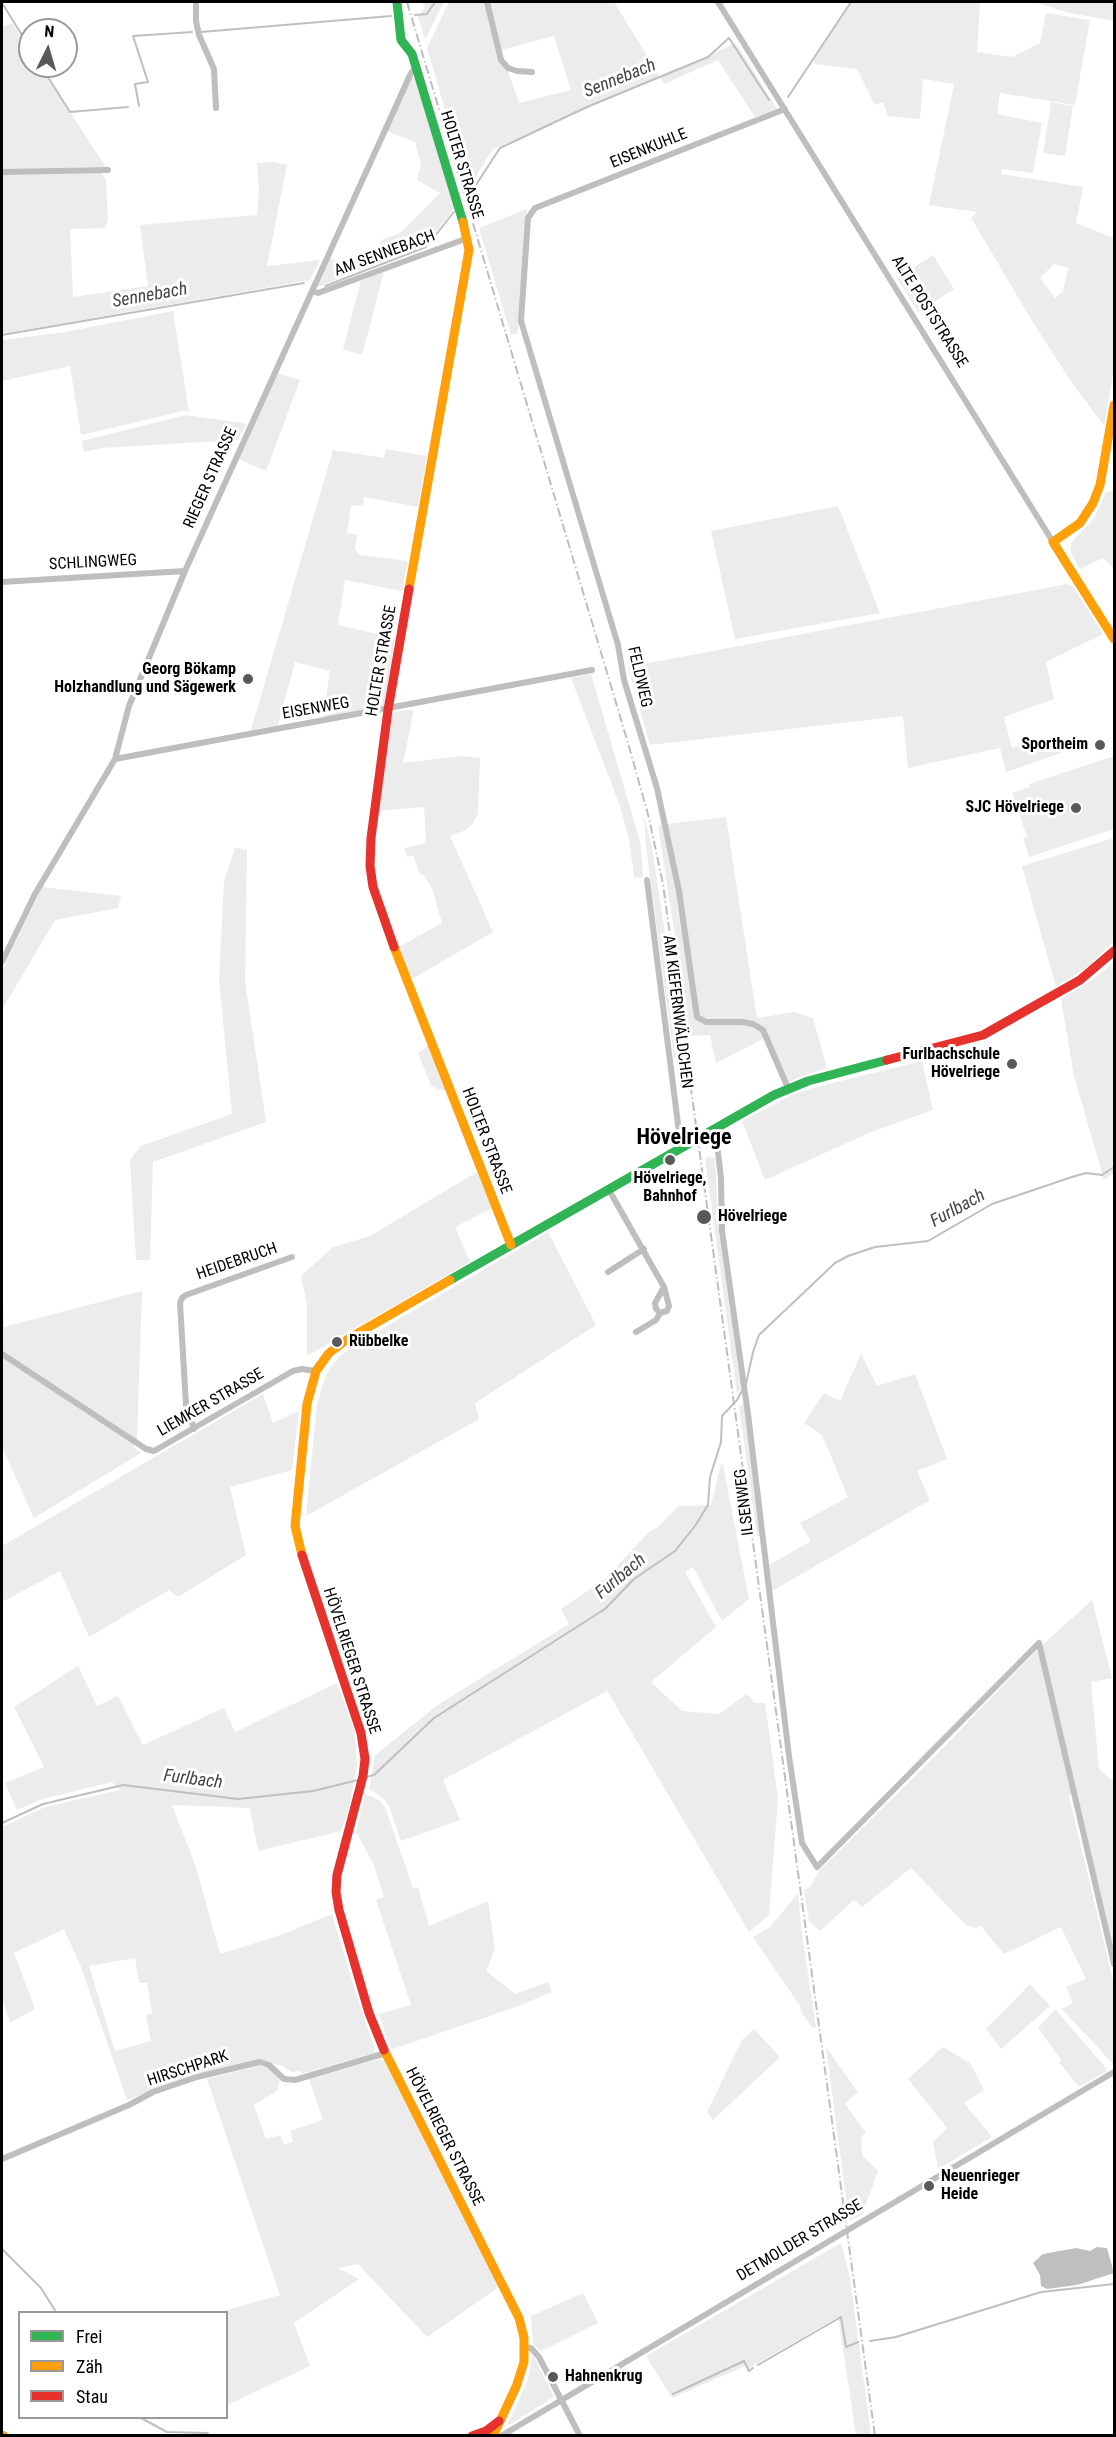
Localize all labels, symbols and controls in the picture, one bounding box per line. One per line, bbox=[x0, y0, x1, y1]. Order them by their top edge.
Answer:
north arrow bbox=[18, 18, 78, 78]
text: N bbox=[44, 22, 55, 41]
water label: Sennebach bbox=[581, 55, 659, 103]
street label: HOLTER STRASSE bbox=[435, 108, 487, 222]
street label: EISENKUHLE bbox=[608, 125, 690, 173]
street label: AM SENNEBACH bbox=[332, 227, 438, 281]
street label: ALTE POSTSTRASSE bbox=[887, 252, 971, 372]
water label: Sennebach bbox=[111, 279, 189, 313]
street label: RIEGER STRASSE bbox=[180, 424, 242, 532]
street label: SCHLINGWEG bbox=[49, 551, 137, 575]
street label: HOLTER STRASSE bbox=[363, 604, 401, 718]
street label: FELDWEG bbox=[623, 645, 655, 709]
place label: Georg Bökamp Holzhandlung und Sägewerk bbox=[54, 660, 236, 698]
marker: Georg Bökamp Holzhandlung und Sägewerk bbox=[241, 672, 255, 686]
street label: EISENWEG bbox=[281, 694, 351, 724]
place label: Sportheim bbox=[1021, 735, 1088, 755]
marker: Sportheim bbox=[1093, 738, 1107, 752]
place label: SJC Hövelriege bbox=[966, 798, 1064, 818]
marker: SJC Hövelriege bbox=[1069, 801, 1083, 815]
street label: AM KIEFERNWÄLDCHEN bbox=[658, 934, 696, 1090]
place label: Furlbachschule Hövelriege bbox=[903, 1045, 1000, 1083]
marker: Furlbachschule Hövelriege bbox=[1005, 1057, 1019, 1071]
street label: HOLTER STRASSE bbox=[457, 1085, 515, 1197]
district label: Hövelriege bbox=[636, 1125, 732, 1151]
marker: Hövelriege, Bahnhof bbox=[663, 1153, 677, 1167]
place label: Hövelriege, Bahnhof bbox=[633, 1169, 707, 1207]
water label: Furlbach bbox=[927, 1185, 989, 1233]
place label: Hövelriege bbox=[718, 1207, 787, 1227]
marker: Hövelriege bbox=[695, 1208, 713, 1226]
street label: HEIDEBRUCH bbox=[194, 1239, 280, 1285]
place label: Rübbelke bbox=[349, 1332, 408, 1352]
marker: Rübbelke bbox=[330, 1335, 344, 1349]
street label: LIEMKER STRASSE bbox=[155, 1365, 267, 1441]
street label: ILSENWEG bbox=[731, 1467, 759, 1537]
water label: Furlbach bbox=[591, 1550, 651, 1604]
street label: HÖVELRIEGER STRASSE bbox=[318, 1585, 384, 1737]
water label: Furlbach bbox=[162, 1766, 224, 1794]
street label: HIRSCHPARK bbox=[145, 2047, 231, 2091]
street label: HÖVELRIEGER STRASSE bbox=[401, 2065, 487, 2209]
place label: Neuenrieger Heide bbox=[941, 2167, 1020, 2205]
marker: Neuenrieger Heide bbox=[922, 2179, 936, 2193]
street label: DETMOLDER STRASSE bbox=[734, 2196, 866, 2286]
legend bbox=[18, 2311, 228, 2419]
text: Frei bbox=[76, 2326, 102, 2347]
text: Zäh bbox=[76, 2356, 103, 2377]
place label: Hahnenkrug bbox=[565, 2367, 643, 2387]
marker: Hahnenkrug bbox=[546, 2370, 560, 2384]
text: Stau bbox=[76, 2386, 108, 2407]

